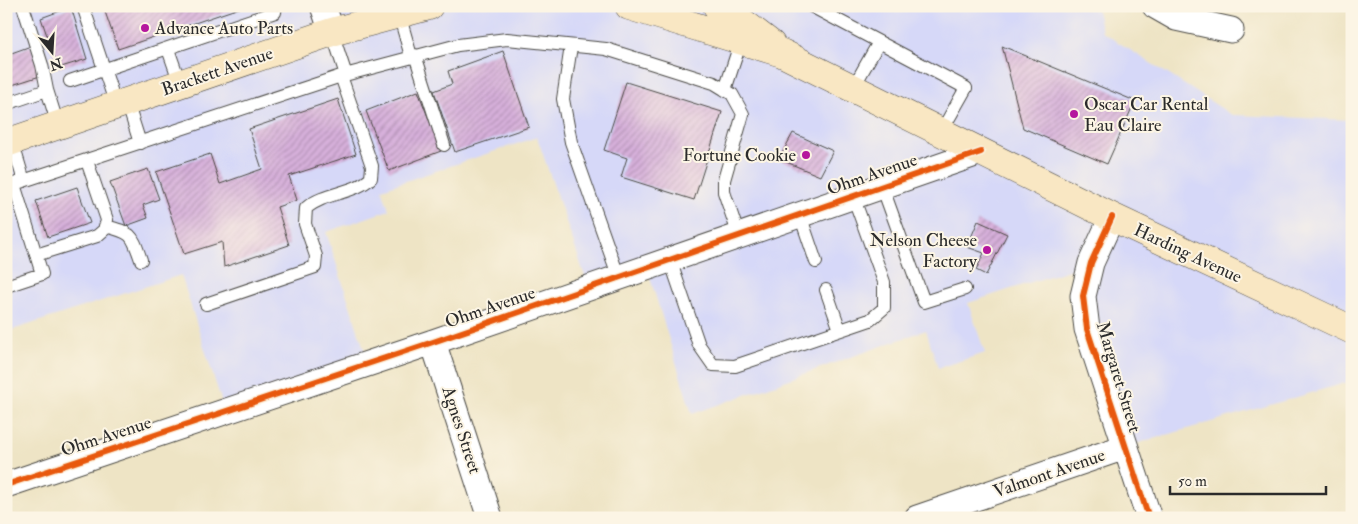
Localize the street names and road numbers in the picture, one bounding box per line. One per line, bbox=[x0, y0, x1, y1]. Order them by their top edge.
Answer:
street label: Brackett Avenue bbox=[158, 41, 276, 101]
street label: Ohm Avenue bbox=[824, 148, 921, 201]
street label: Harding Avenue bbox=[1130, 218, 1246, 289]
street label: Ohm Avenue bbox=[442, 281, 539, 334]
street label: Margaret Street bbox=[1091, 319, 1146, 436]
street label: Agnes Street bbox=[436, 383, 486, 477]
street label: Ohm Avenue bbox=[58, 411, 155, 462]
street label: Valmont Avenue bbox=[990, 443, 1109, 503]

